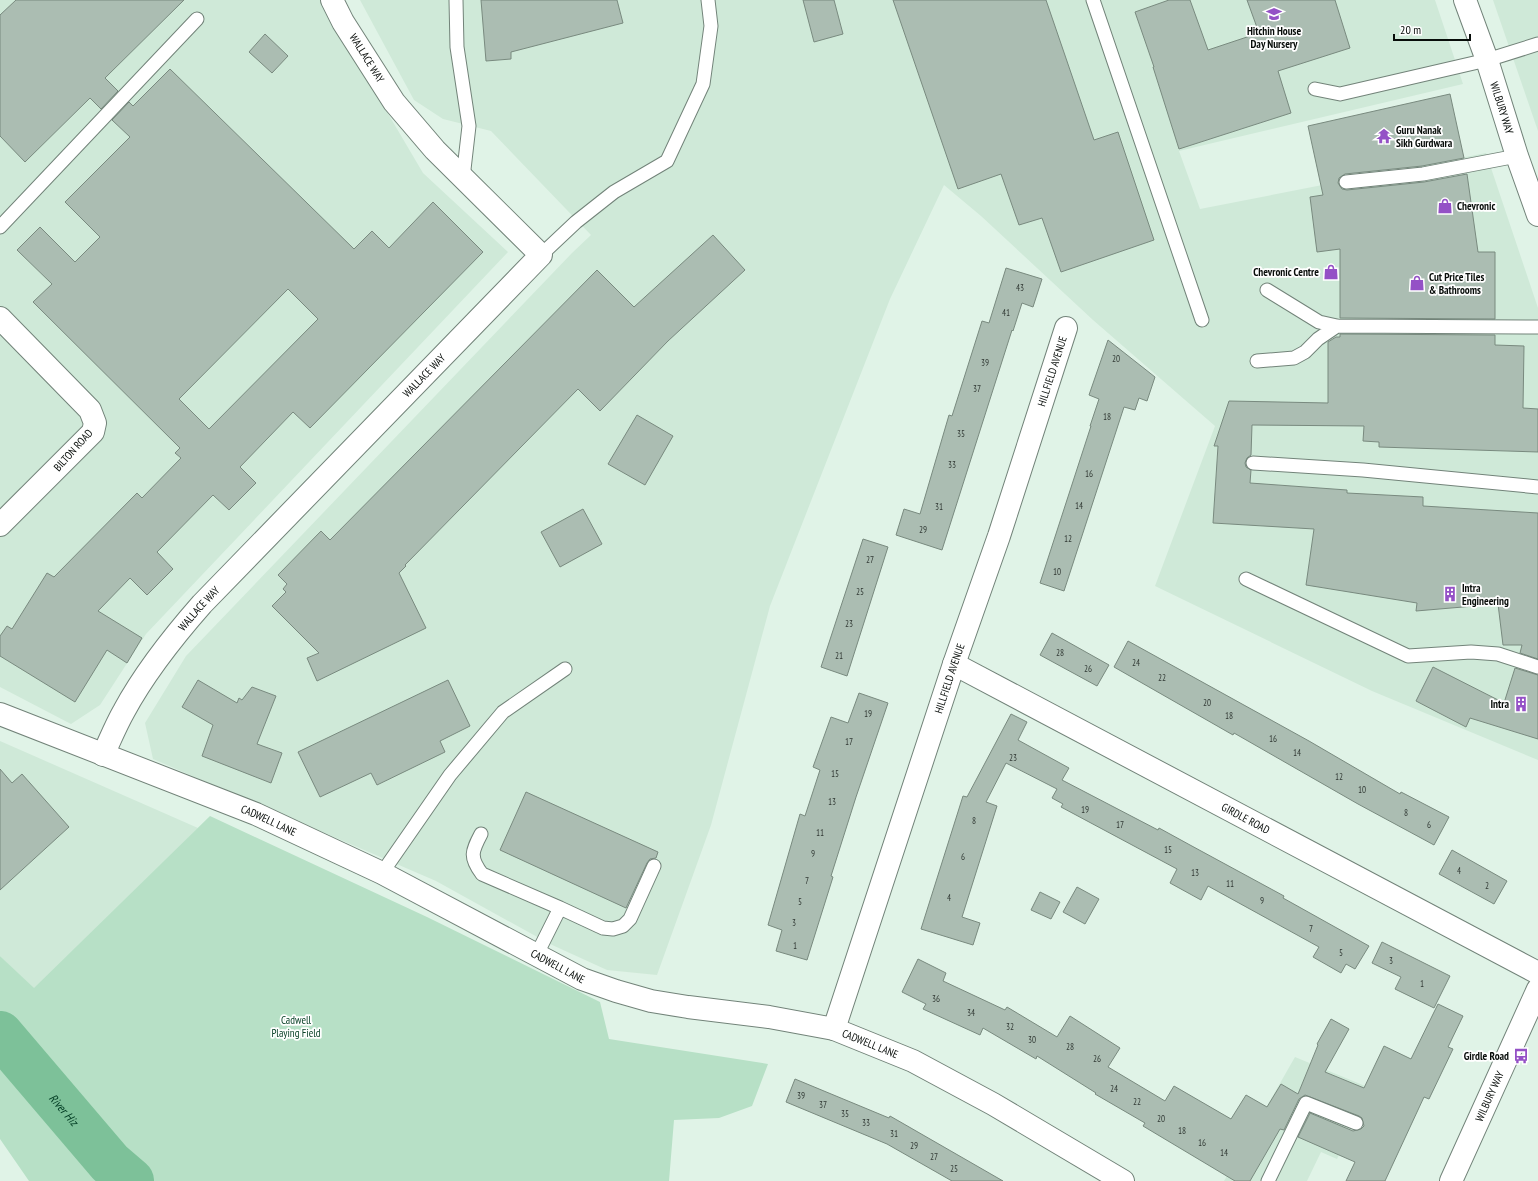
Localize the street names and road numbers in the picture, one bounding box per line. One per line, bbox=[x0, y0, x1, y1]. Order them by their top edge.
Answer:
street label: WALLACE WAY bbox=[346, 31, 388, 85]
street label: WILBURY WAY bbox=[1487, 80, 1517, 136]
street label: HILLFIELD AVENUE bbox=[1034, 334, 1070, 408]
street label: WALLACE WAY bbox=[400, 351, 448, 400]
street label: BILTON ROAD bbox=[50, 426, 96, 474]
street label: WALLACE WAY bbox=[175, 583, 222, 634]
street label: HILLFIELD AVENUE bbox=[931, 641, 968, 715]
street label: GIRDLE ROAD bbox=[1219, 800, 1272, 837]
street label: CADWELL LANE bbox=[239, 802, 299, 839]
street label: CADWELL LANE bbox=[528, 946, 588, 986]
street label: CADWELL LANE bbox=[840, 1026, 901, 1061]
street label: WILBURY WAY bbox=[1472, 1069, 1507, 1124]

